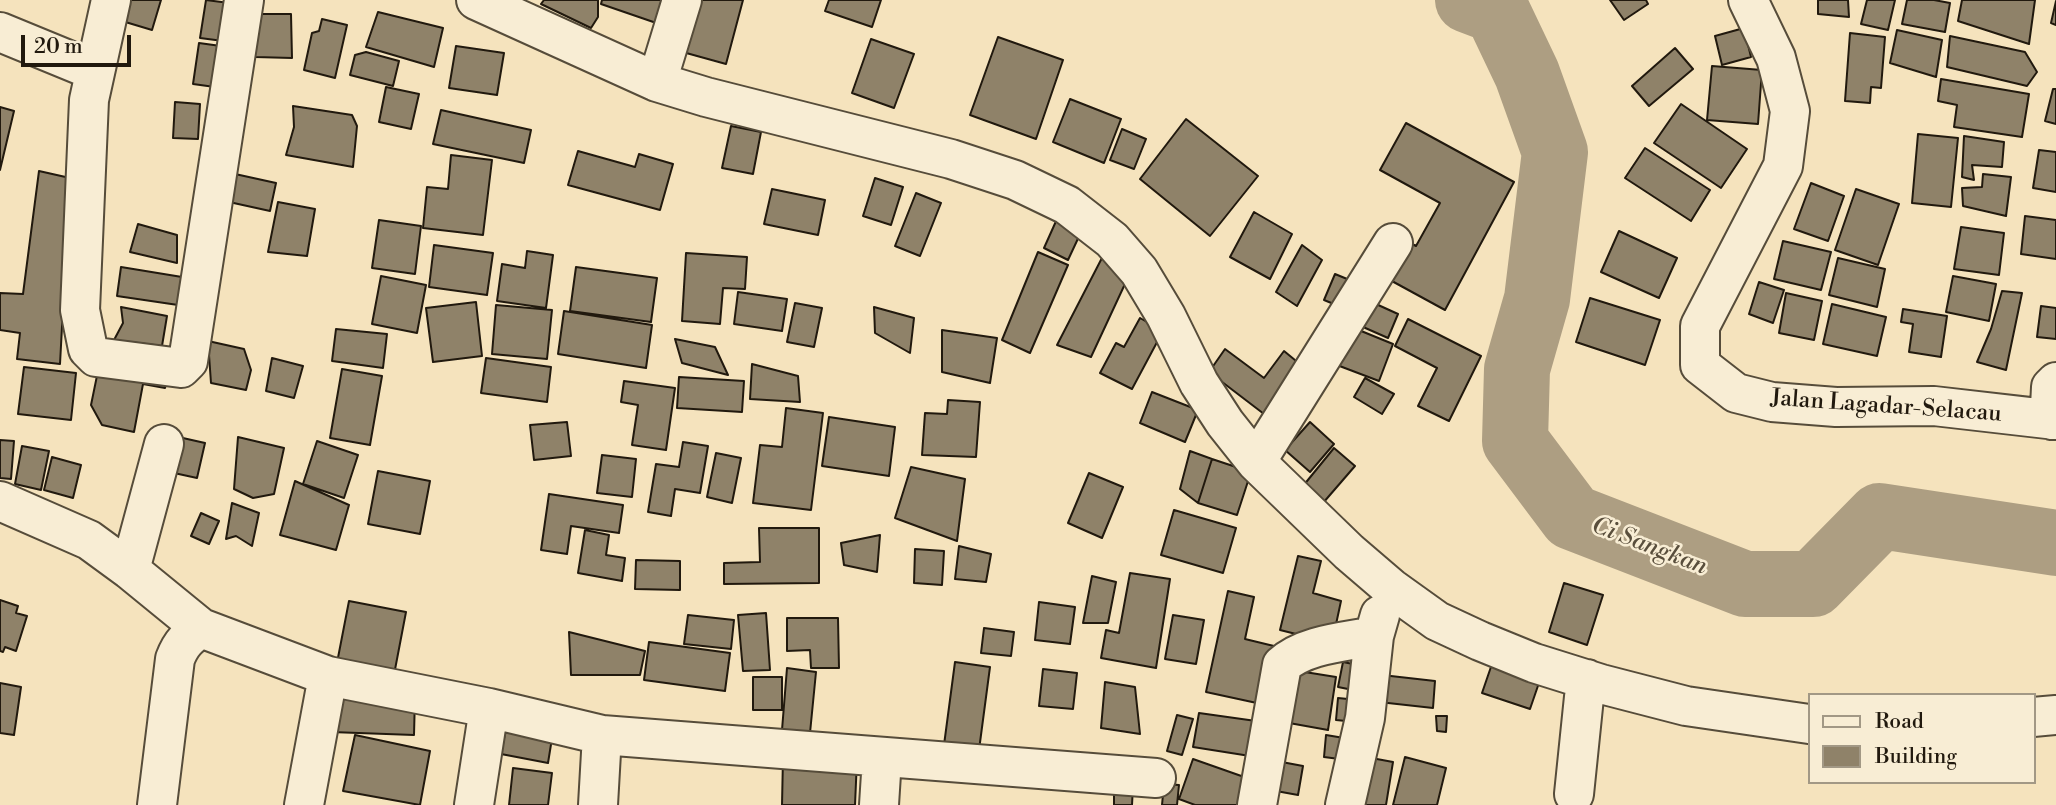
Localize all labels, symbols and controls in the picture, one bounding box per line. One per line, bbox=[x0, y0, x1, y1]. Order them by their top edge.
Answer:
scale bar bbox=[24, 21, 135, 65]
text: 20 m bbox=[34, 34, 83, 60]
street label: Jalan Lagadar-Selacau bbox=[1770, 385, 2002, 429]
water label: Ci Sangkan bbox=[1587, 512, 1711, 582]
legend bbox=[1808, 693, 2035, 784]
text: Road bbox=[1875, 709, 1924, 735]
text: Building bbox=[1875, 744, 1957, 770]

